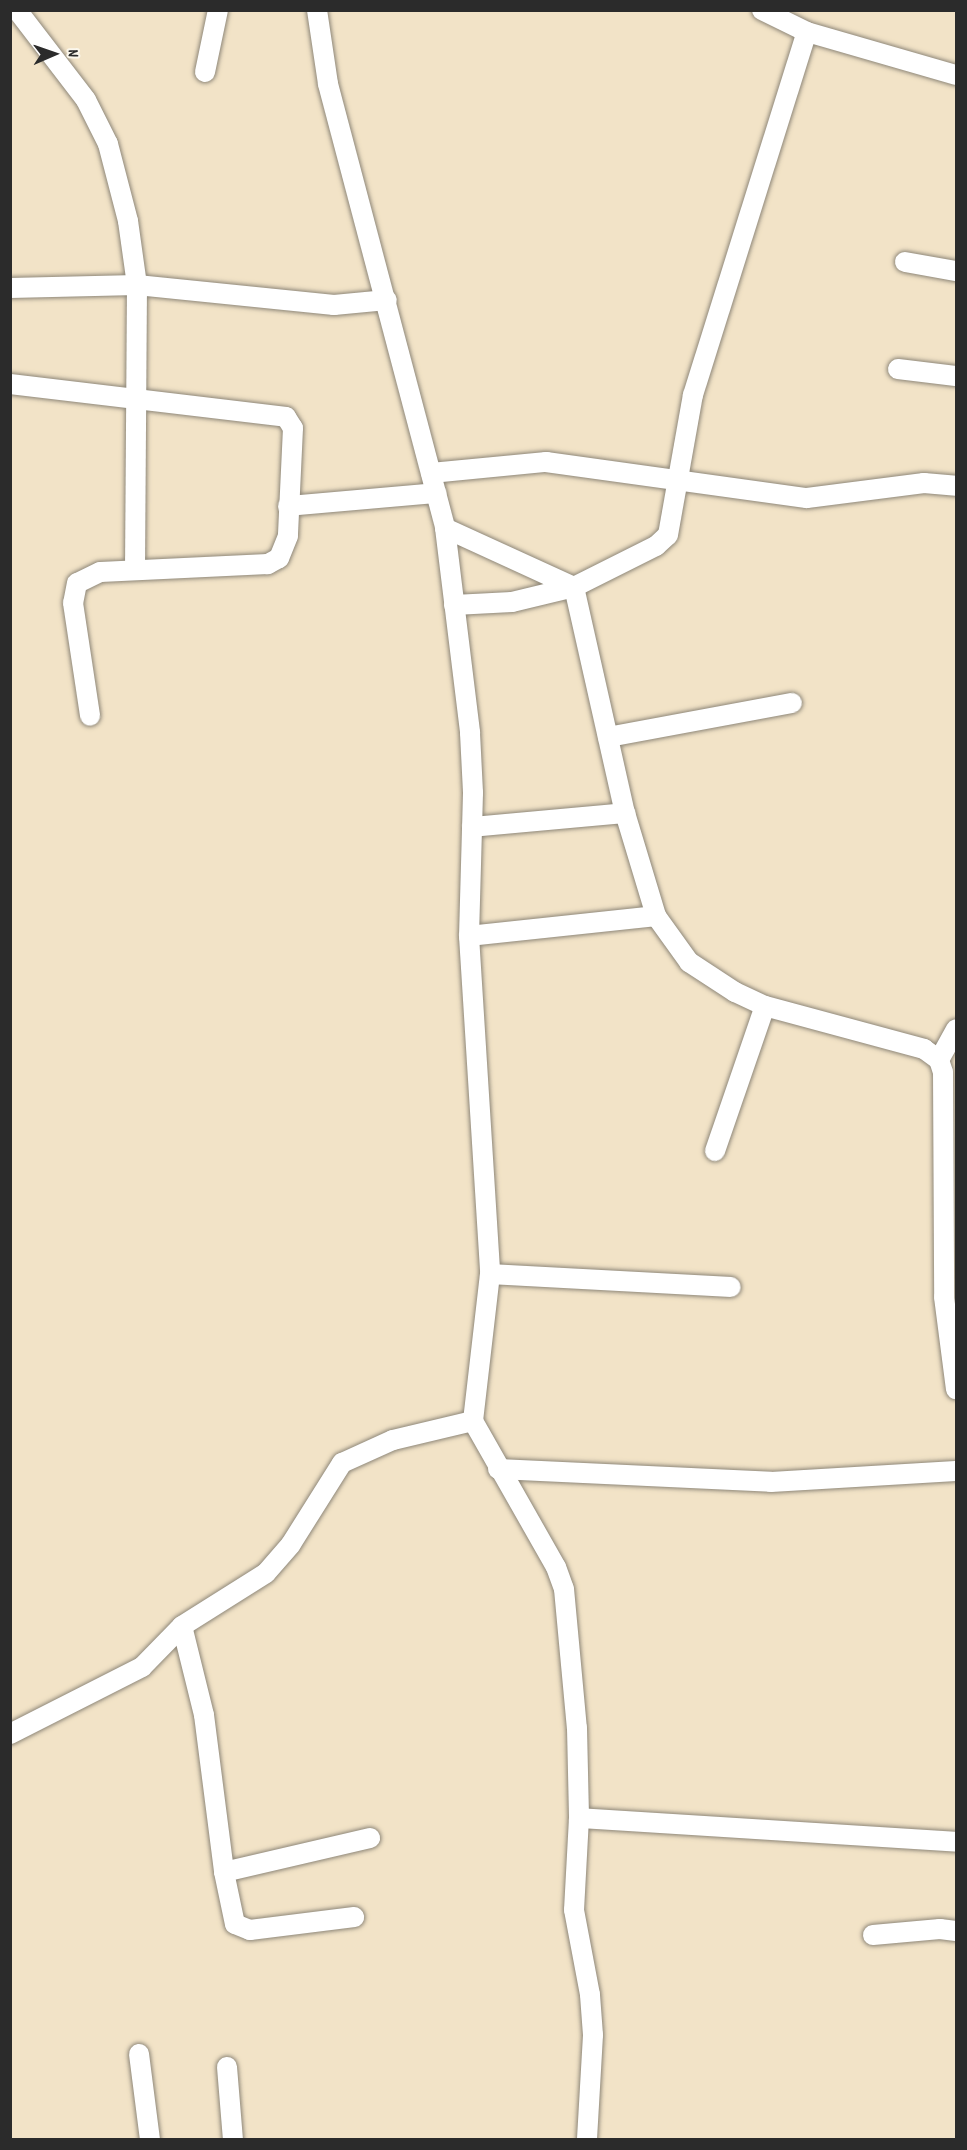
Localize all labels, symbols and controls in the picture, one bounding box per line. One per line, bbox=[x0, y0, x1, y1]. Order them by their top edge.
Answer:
north arrow bbox=[24, 24, 84, 84]
text: N bbox=[61, 49, 84, 58]

